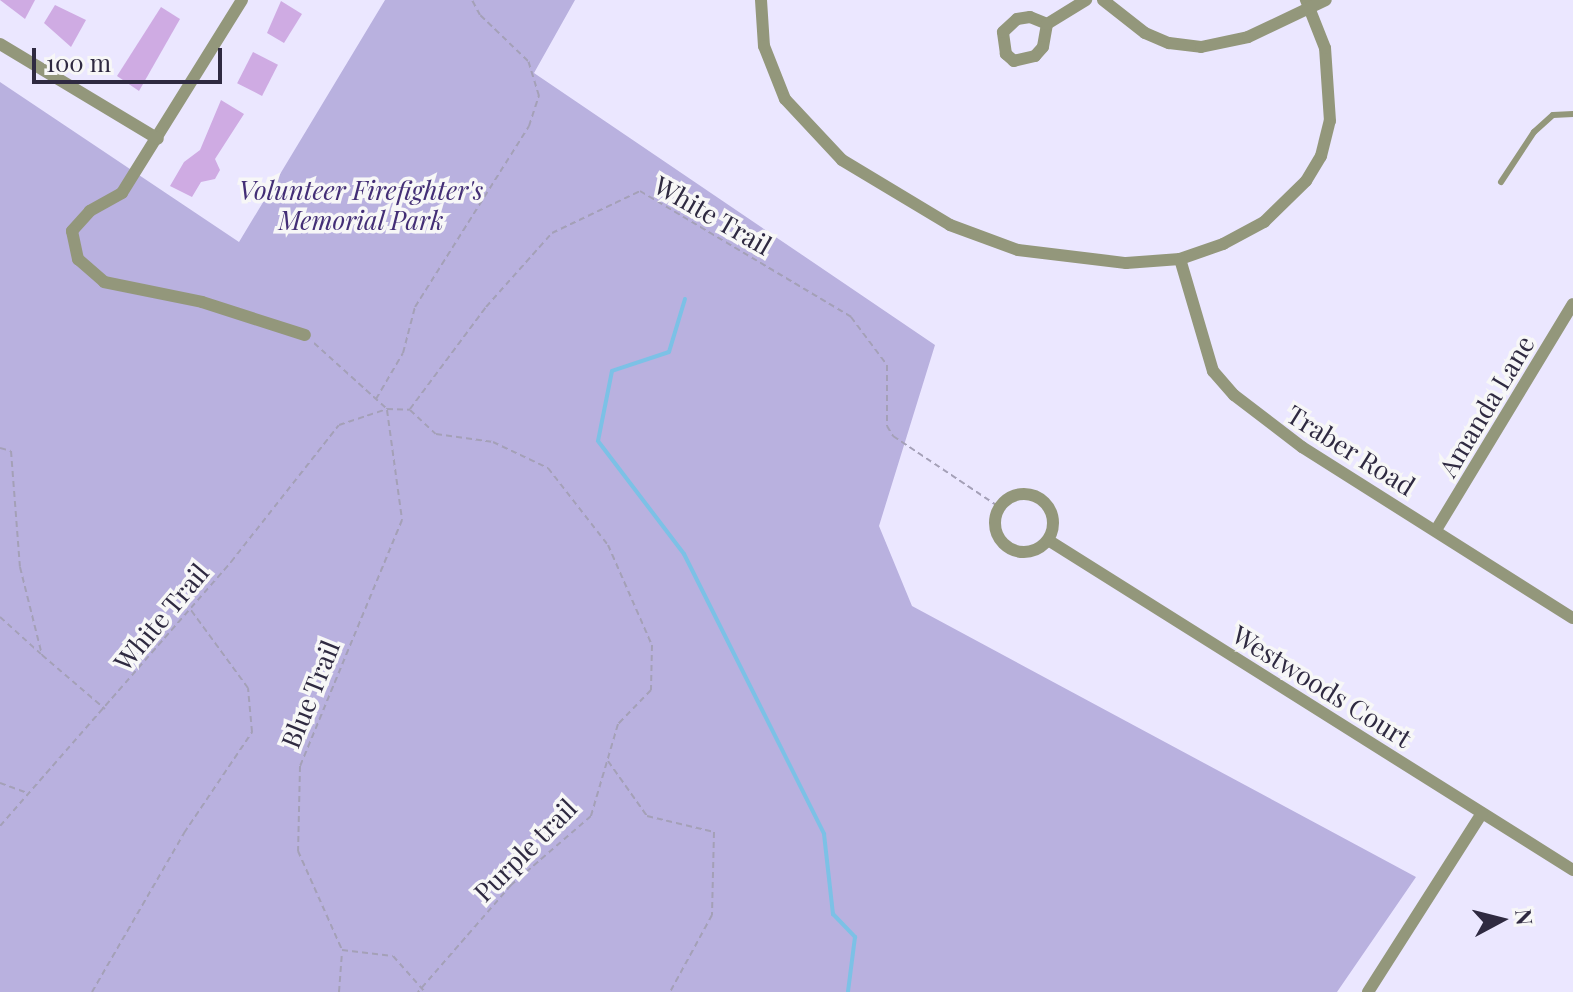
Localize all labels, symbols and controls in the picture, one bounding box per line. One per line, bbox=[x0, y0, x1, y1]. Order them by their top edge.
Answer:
scale bar bbox=[36, 32, 226, 82]
text: 100 m bbox=[46, 46, 111, 78]
street label: White Trail bbox=[649, 169, 777, 261]
park label: Volunteer Firefighter's Memorial Park bbox=[239, 174, 483, 236]
street label: Amanda Lane bbox=[1432, 330, 1540, 482]
street label: Traber Road bbox=[1281, 398, 1421, 502]
street label: White Trail bbox=[107, 557, 215, 677]
street label: Westwoods Court bbox=[1227, 618, 1417, 754]
street label: Blue Trail bbox=[274, 635, 346, 753]
street label: Purple trail bbox=[467, 792, 583, 908]
north arrow bbox=[1461, 880, 1541, 960]
text: N bbox=[1509, 907, 1541, 927]

